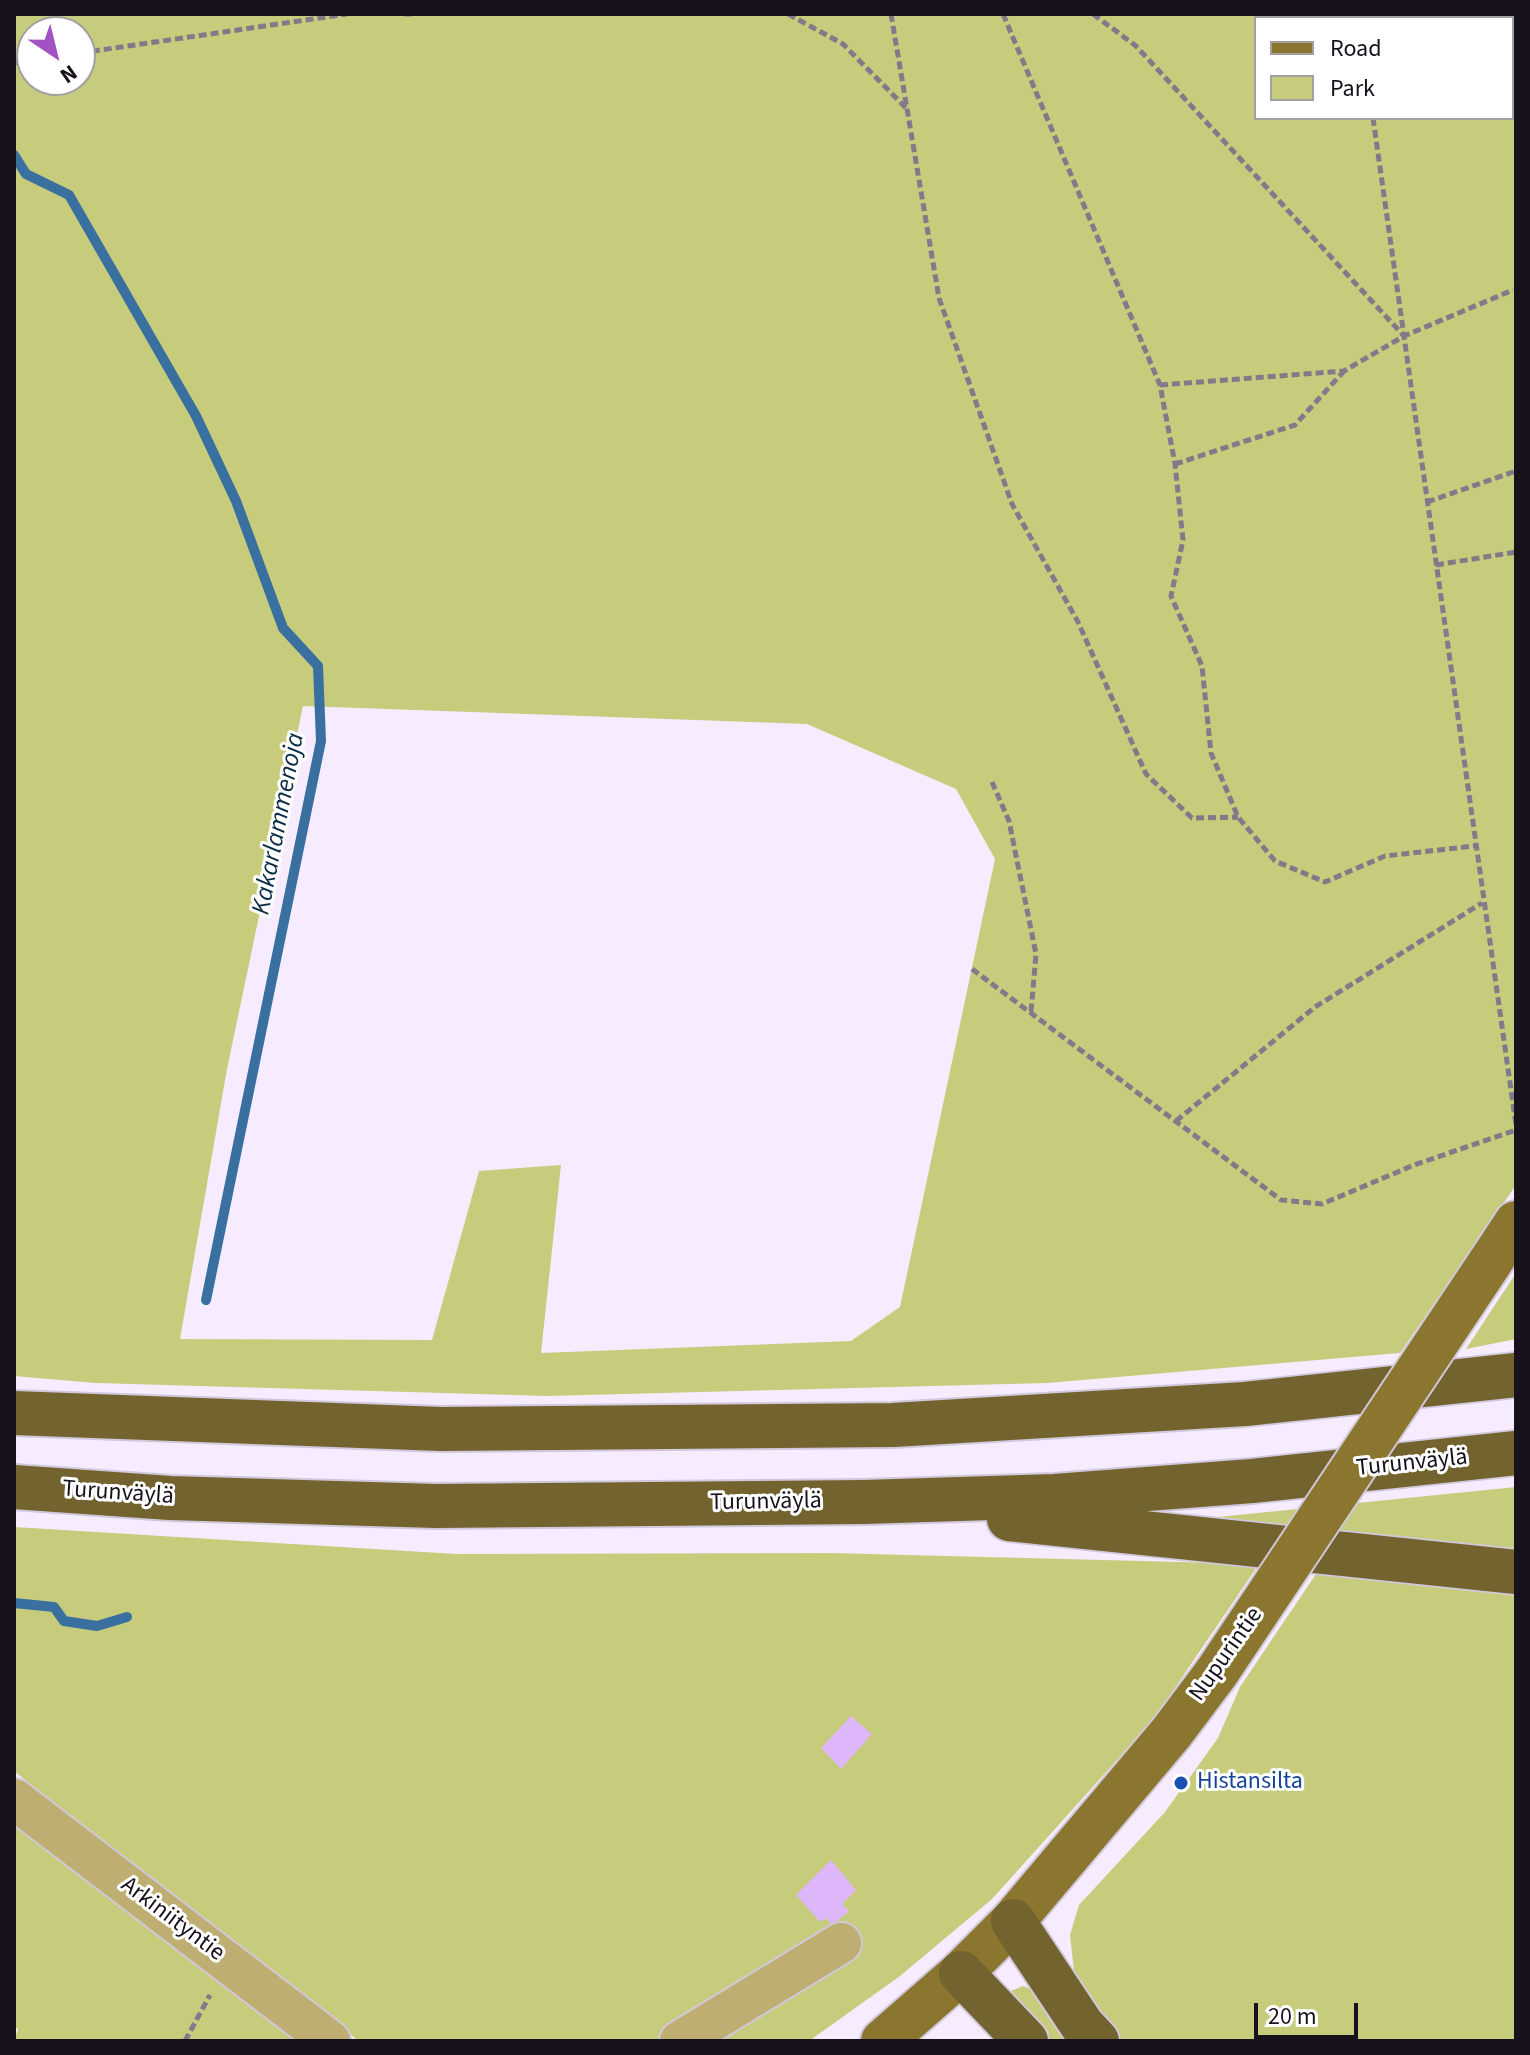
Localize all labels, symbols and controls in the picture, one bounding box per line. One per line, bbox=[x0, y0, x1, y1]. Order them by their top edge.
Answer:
north arrow bbox=[16, 16, 96, 96]
legend bbox=[1254, 16, 1514, 120]
text: Road bbox=[1330, 31, 1382, 66]
text: N bbox=[53, 57, 84, 91]
text: Park bbox=[1330, 71, 1375, 106]
water label: Kakarlammenoja bbox=[247, 730, 313, 918]
street label: Turunväylä bbox=[1355, 1444, 1469, 1484]
street label: Turunväylä bbox=[61, 1476, 175, 1512]
street label: Turunväylä bbox=[710, 1488, 822, 1518]
street label: Nupurintie bbox=[1184, 1602, 1270, 1708]
place label: Histansilta bbox=[1197, 1769, 1303, 1797]
marker: Histansilta bbox=[1172, 1774, 1190, 1792]
street label: Arkiniityntie bbox=[114, 1872, 230, 1968]
scale bar bbox=[1258, 1987, 1362, 2037]
text: 20 m bbox=[1268, 1999, 1317, 2034]

